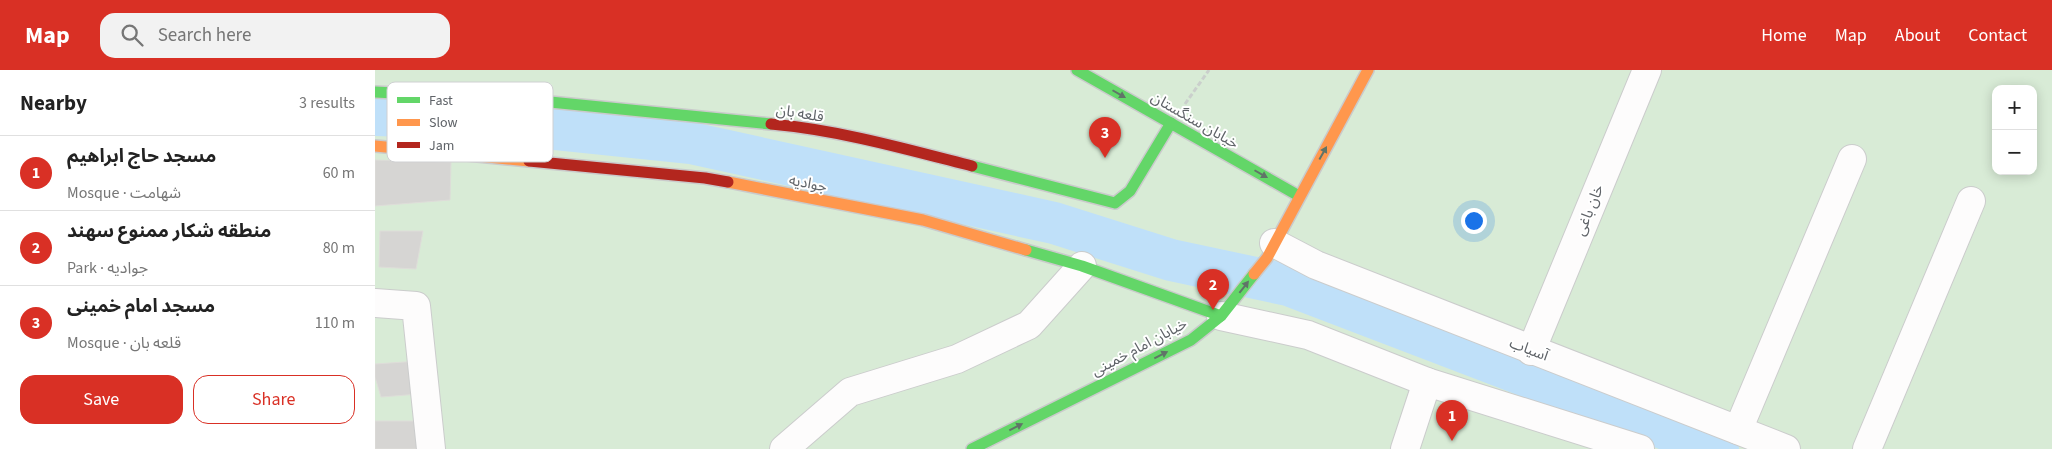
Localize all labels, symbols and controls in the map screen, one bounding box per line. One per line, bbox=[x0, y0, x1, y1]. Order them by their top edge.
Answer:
search box bbox=[100, 13, 450, 58]
text: Map bbox=[25, 18, 70, 53]
icon: search bbox=[118, 21, 146, 49]
text: Search here bbox=[158, 22, 251, 49]
text: Home bbox=[1761, 23, 1807, 48]
text: Map bbox=[1835, 23, 1867, 48]
text: About bbox=[1895, 23, 1940, 48]
text: Contact bbox=[1968, 23, 2027, 48]
legend bbox=[387, 82, 553, 162]
map controls bbox=[1992, 85, 2037, 175]
button: + bbox=[1992, 85, 2037, 130]
street label: خیابان سنگستان bbox=[1147, 87, 1243, 154]
text: Nearby bbox=[20, 88, 87, 118]
one-way arrow bbox=[1112, 90, 1127, 98]
text: Fast bbox=[429, 91, 453, 111]
text: 3 results bbox=[299, 92, 355, 114]
street label: قلعه بان bbox=[775, 99, 826, 128]
text: Slow bbox=[429, 113, 458, 133]
pin: 3 bbox=[1089, 117, 1121, 158]
button: − bbox=[1992, 130, 2037, 175]
text: Jam bbox=[429, 136, 454, 156]
text: مسجد حاج ابراهیم bbox=[67, 143, 216, 170]
one-way arrow bbox=[1318, 146, 1327, 160]
text: 1 bbox=[32, 162, 40, 184]
text: 60 m bbox=[323, 162, 355, 184]
street label: جوادیه bbox=[787, 170, 829, 197]
one-way arrow bbox=[1254, 170, 1267, 179]
street label: خان باغی bbox=[1570, 181, 1609, 239]
text: Mosque · شهامت bbox=[67, 182, 181, 204]
your location bbox=[1461, 208, 1487, 234]
text: منطقه شکار ممنوع سهند bbox=[67, 218, 271, 245]
text: 2 bbox=[32, 237, 40, 259]
text: 80 m bbox=[323, 237, 355, 259]
text: Park · جوادیه bbox=[67, 257, 148, 279]
pin: 2 bbox=[1197, 269, 1229, 310]
one-way arrow bbox=[1239, 281, 1250, 294]
text: مسجد امام خمینی bbox=[67, 293, 215, 320]
text: 3 bbox=[32, 312, 40, 334]
text: 110 m bbox=[315, 312, 355, 334]
street label: خیابان امام خمینی bbox=[1088, 313, 1191, 382]
text: Mosque · قلعه بان bbox=[67, 332, 181, 354]
street label: آسیاب bbox=[1506, 332, 1552, 367]
one-way arrow bbox=[1154, 350, 1168, 358]
button: Save bbox=[20, 375, 183, 424]
button: Share bbox=[193, 375, 355, 424]
pin: 1 bbox=[1436, 400, 1468, 441]
one-way arrow bbox=[1009, 423, 1023, 431]

